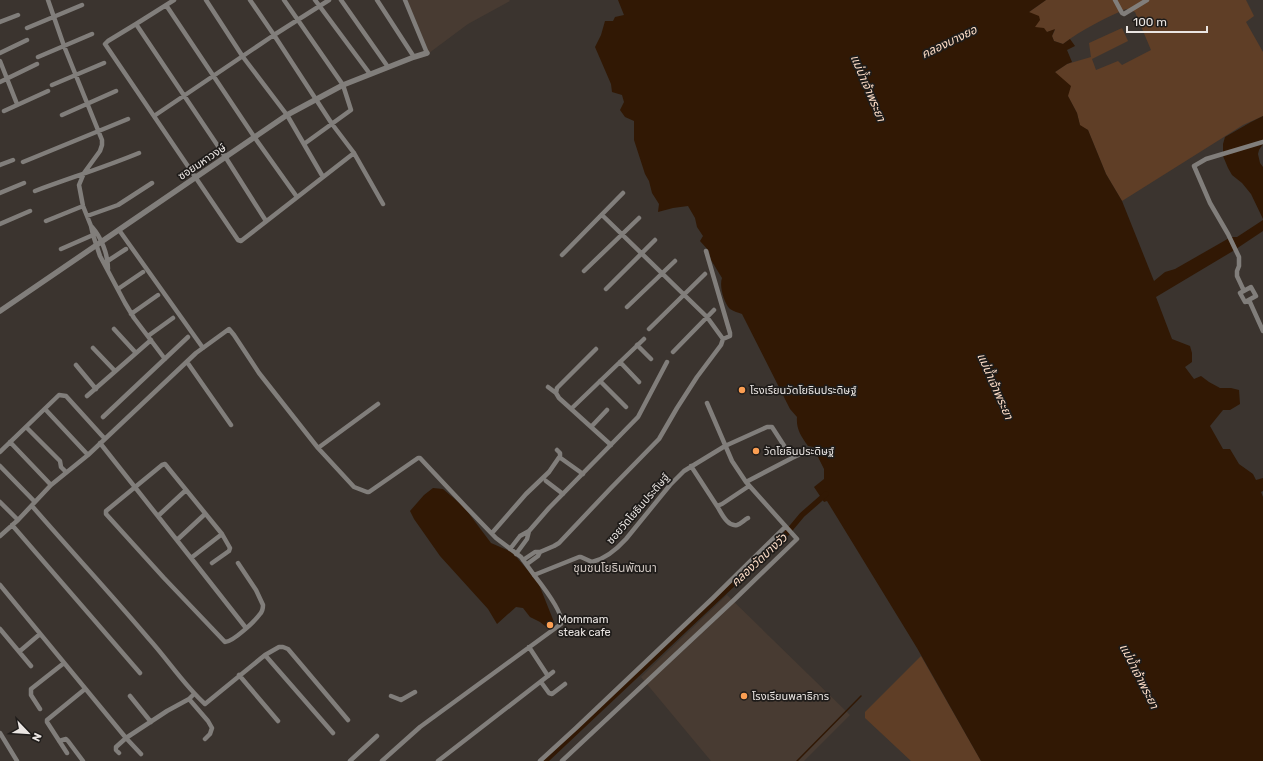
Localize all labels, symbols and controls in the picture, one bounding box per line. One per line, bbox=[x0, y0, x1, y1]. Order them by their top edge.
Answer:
scale bar bbox=[1127, 8, 1207, 34]
text: 100 m bbox=[1133, 15, 1167, 29]
water label: คลองบางยอ bbox=[919, 22, 980, 61]
water label: แม่น้ำเจ้าพระยา bbox=[848, 52, 891, 124]
street label: ซอยมหาวงษ์ bbox=[176, 141, 228, 183]
water label: แม่น้ำเจ้าพระยา bbox=[974, 350, 1018, 422]
place label: โรงเรียนวัดโยธินประดิษฐ์ bbox=[750, 384, 857, 397]
marker: โรงเรียนวัดโยธินประดิษฐ์ bbox=[737, 385, 747, 395]
place label: วัดโยธินประดิษฐ์ bbox=[764, 445, 834, 458]
marker: วัดโยธินประดิษฐ์ bbox=[751, 446, 761, 456]
street label: ซอยวัดโยธินประดิษฐ์ bbox=[604, 471, 672, 547]
water label: คลองวัดบางวัว bbox=[728, 530, 791, 589]
district label: ชุมชนโยธินพัฒนา bbox=[573, 561, 657, 575]
place label: Mommam steak cafe bbox=[558, 613, 611, 639]
marker: Mommam steak cafe bbox=[545, 620, 555, 630]
water label: แม่น้ำเจ้าพระยา bbox=[1117, 640, 1164, 712]
place label: โรงเรียนพลาธิการ bbox=[752, 690, 829, 703]
marker: โรงเรียนพลาธิการ bbox=[739, 691, 749, 701]
north arrow bbox=[8, 713, 48, 753]
text: N bbox=[29, 731, 44, 743]

